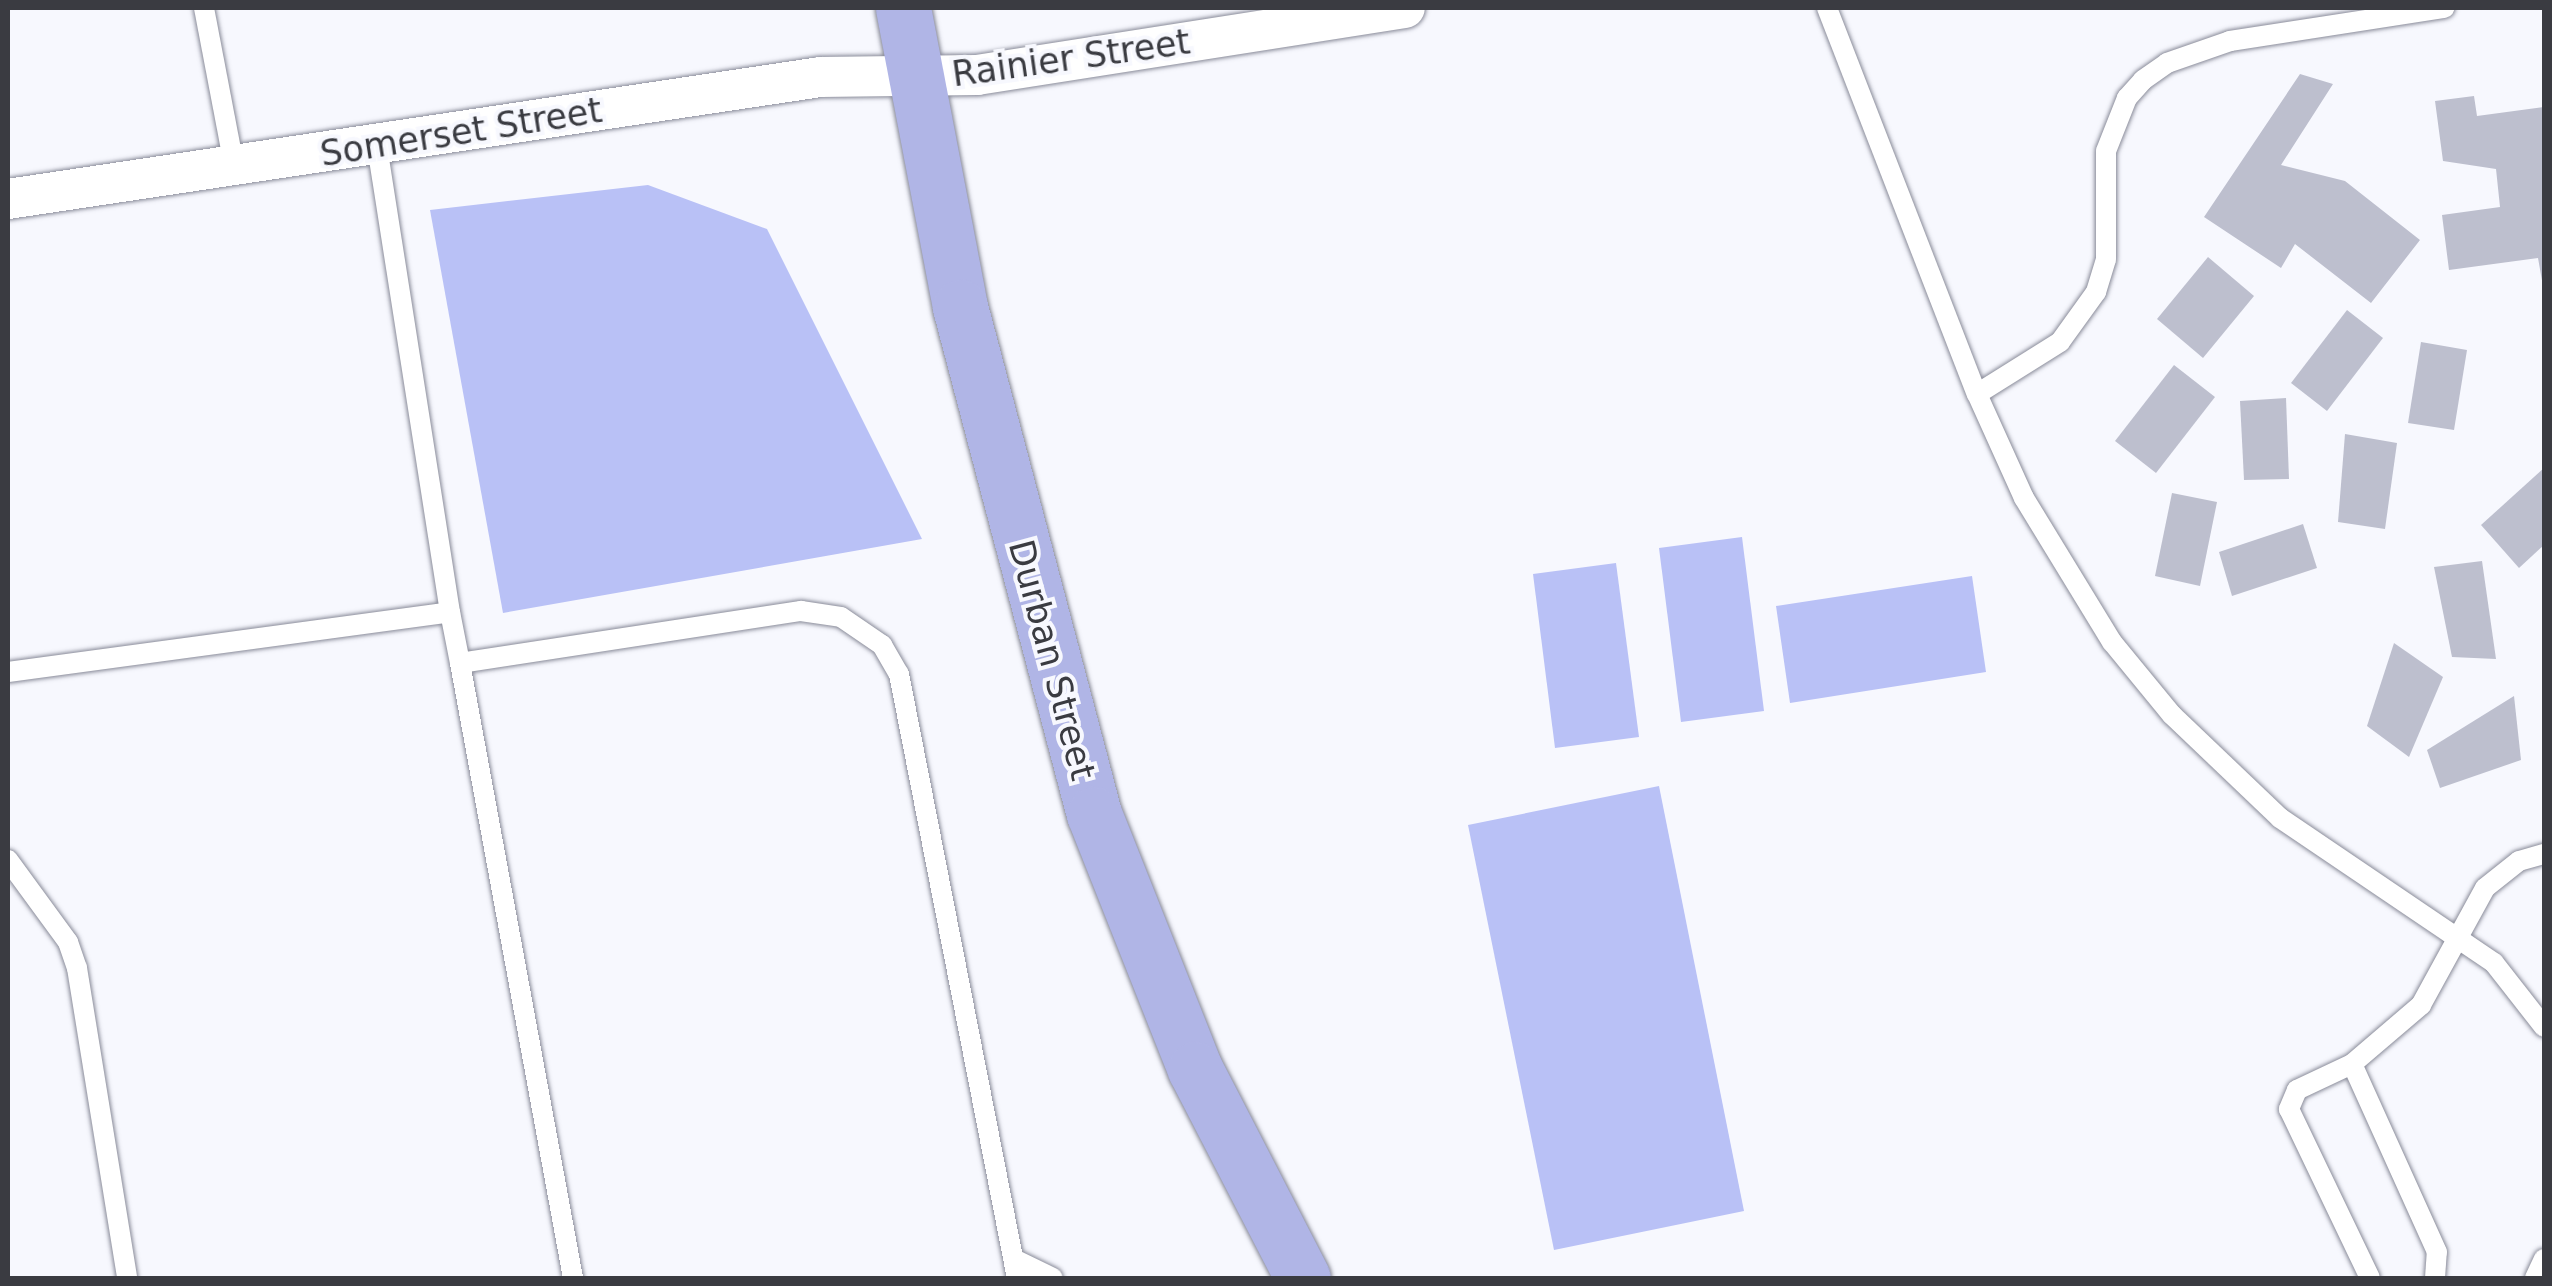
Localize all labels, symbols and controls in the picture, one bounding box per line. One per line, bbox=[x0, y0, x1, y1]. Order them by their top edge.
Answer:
street label: Rainier Street bbox=[949, 21, 1193, 95]
street label: Somerset Street bbox=[317, 89, 605, 175]
street label: Durban Street bbox=[1000, 535, 1104, 785]

